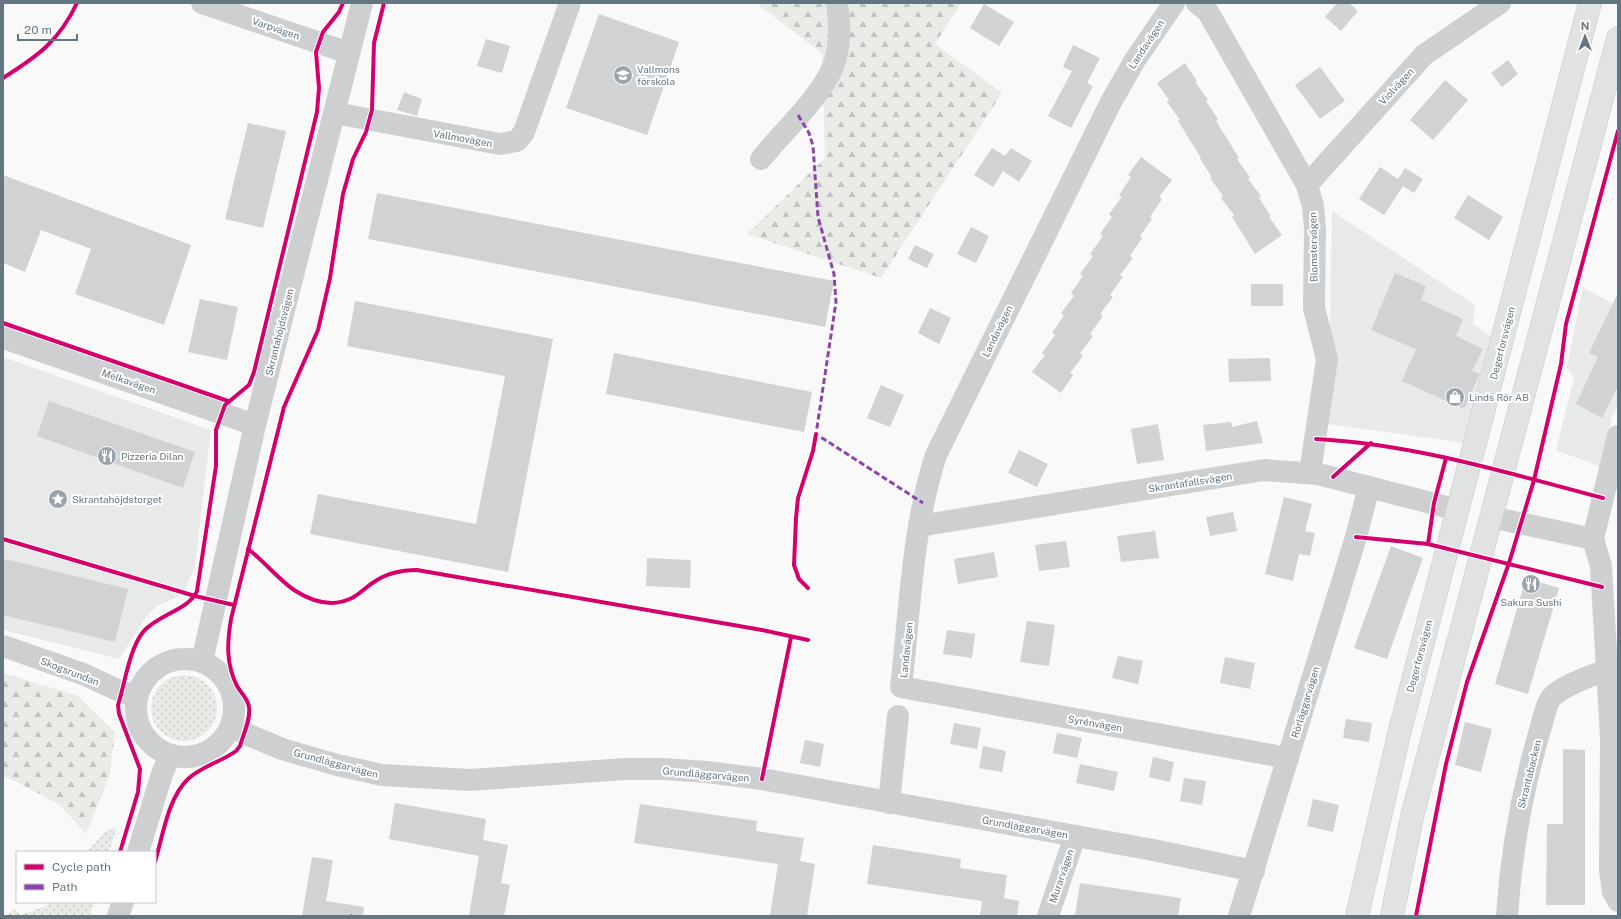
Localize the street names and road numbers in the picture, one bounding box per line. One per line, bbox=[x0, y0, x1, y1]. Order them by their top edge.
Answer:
street label: Varpvägen bbox=[251, 14, 302, 42]
street label: Landavägen bbox=[1126, 17, 1166, 71]
street label: Violvägen bbox=[1376, 65, 1416, 107]
street label: Vallmovägen bbox=[432, 127, 494, 149]
street label: Blomstervägen bbox=[1306, 212, 1320, 282]
street label: Skrantahöjdsvägen bbox=[262, 287, 296, 377]
street label: Landavägen bbox=[979, 303, 1015, 359]
street label: Degerforsvägen bbox=[1487, 305, 1517, 381]
street label: Melkavägen bbox=[100, 366, 158, 396]
street label: Skrantafallsvägen bbox=[1147, 469, 1233, 495]
street label: Degerforsvägen bbox=[1404, 618, 1435, 694]
street label: Landavägen bbox=[897, 621, 915, 679]
street label: Skogsrundan bbox=[39, 654, 101, 688]
street label: Rörläggarvägen bbox=[1288, 664, 1322, 739]
street label: Syrénvägen bbox=[1067, 712, 1123, 734]
street label: Skrantabacken bbox=[1515, 738, 1543, 809]
street label: Grundläggarvägen bbox=[292, 746, 380, 780]
street label: Grundläggarvägen bbox=[662, 764, 750, 784]
street label: Grundläggarvägen bbox=[981, 814, 1069, 841]
street label: Murarvägen bbox=[1046, 847, 1076, 904]

